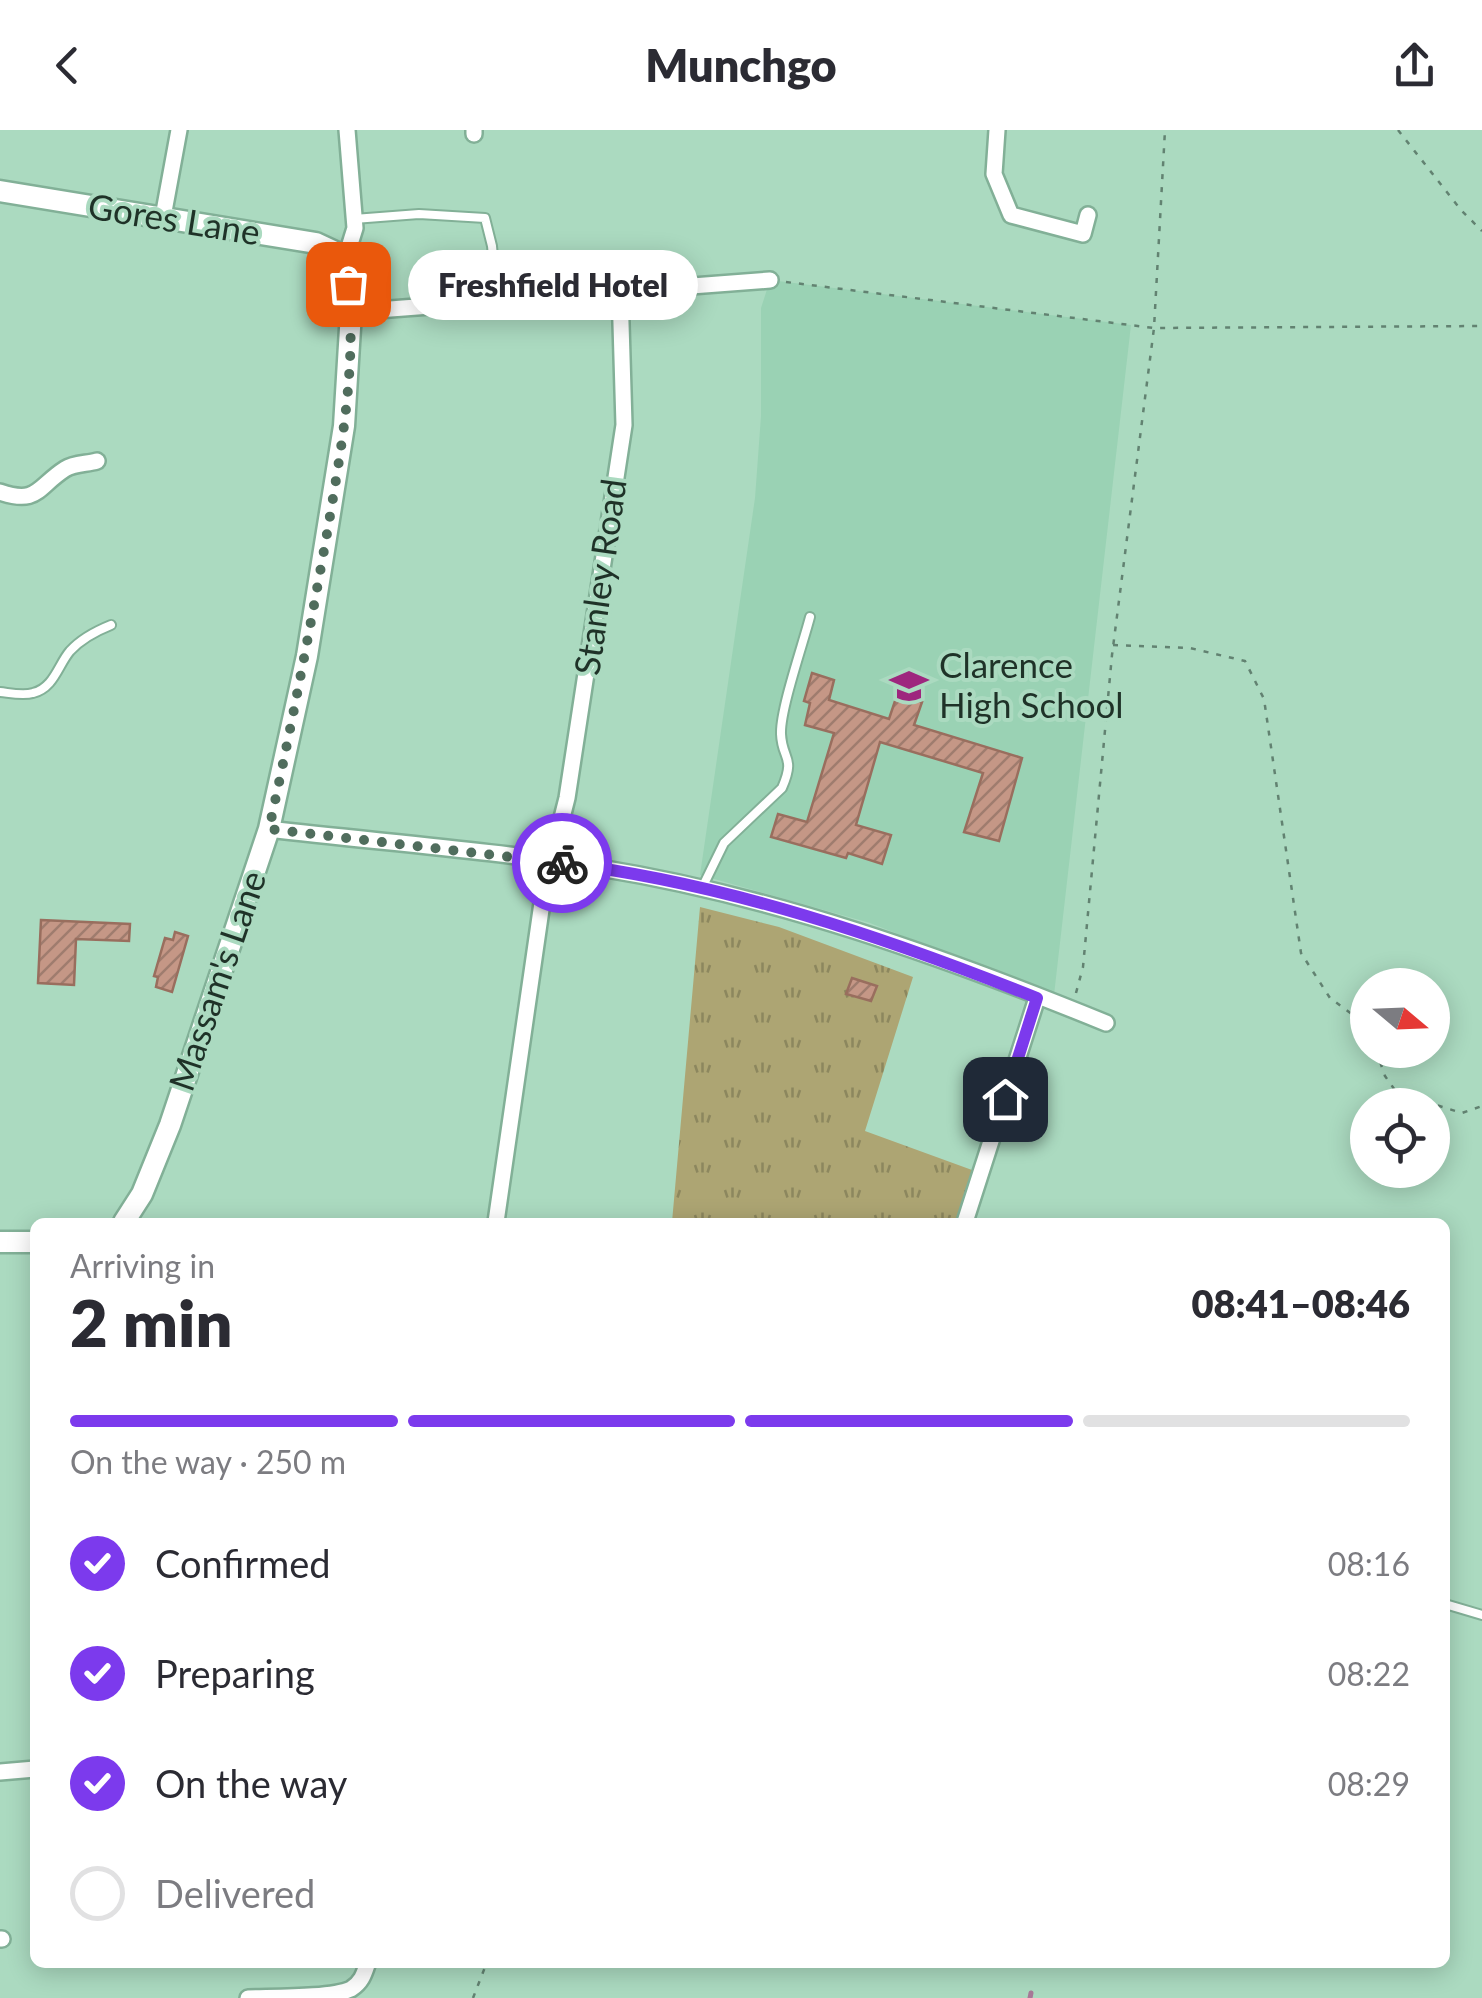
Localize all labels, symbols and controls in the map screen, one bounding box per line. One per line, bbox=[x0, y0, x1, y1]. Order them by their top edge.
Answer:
icon: back bbox=[40, 38, 95, 93]
text: Munchgo bbox=[645, 38, 837, 92]
icon: share bbox=[1387, 38, 1442, 93]
street label: Gores Lane bbox=[85, 184, 263, 252]
pin bbox=[306, 242, 391, 327]
callout: Freshfield Hotel bbox=[408, 249, 698, 319]
icon: bag bbox=[321, 257, 376, 312]
text: Freshfield Hotel bbox=[438, 265, 668, 304]
street label: Stanley Road bbox=[564, 476, 634, 678]
place label: Clarence High School bbox=[939, 643, 1124, 725]
school or university icon: Clarence High School bbox=[888, 665, 930, 707]
courier bbox=[512, 813, 612, 913]
icon: bike bbox=[535, 836, 590, 891]
street label: Massam's Lane bbox=[159, 865, 273, 1096]
north arrow bbox=[1350, 968, 1450, 1068]
map controls bbox=[1350, 968, 1450, 1188]
pin bbox=[963, 1057, 1048, 1142]
icon: home bbox=[978, 1072, 1033, 1127]
button: locate bbox=[1350, 1088, 1450, 1188]
text: Arriving in bbox=[70, 1246, 215, 1285]
text: 08:41–08:46 bbox=[1191, 1280, 1410, 1326]
text: 2 min bbox=[70, 1283, 232, 1361]
text: On the way · 250 m bbox=[70, 1442, 346, 1481]
icon: check bbox=[70, 1536, 125, 1591]
text: Confirmed bbox=[155, 1540, 331, 1586]
text: 08:16 bbox=[1328, 1544, 1410, 1583]
icon: check bbox=[70, 1646, 125, 1701]
text: Preparing bbox=[155, 1650, 315, 1696]
text: 08:22 bbox=[1328, 1654, 1410, 1693]
icon: check bbox=[70, 1756, 125, 1811]
text: On the way bbox=[155, 1760, 347, 1806]
text: 08:29 bbox=[1328, 1764, 1410, 1803]
text: Delivered bbox=[155, 1870, 315, 1916]

